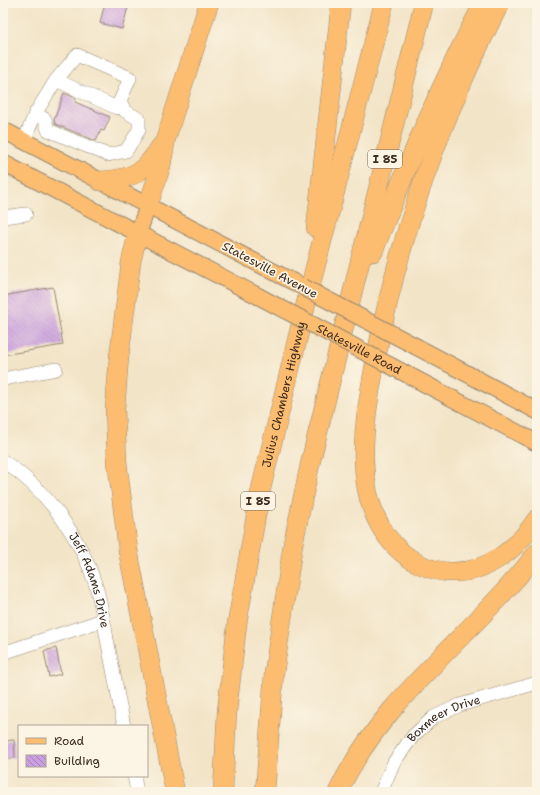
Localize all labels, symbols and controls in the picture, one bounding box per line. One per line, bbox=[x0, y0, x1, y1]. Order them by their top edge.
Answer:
road number: I 85 bbox=[368, 150, 402, 168]
street label: Statesville Avenue bbox=[219, 238, 321, 302]
street label: Julius Chambers Highway bbox=[258, 320, 309, 469]
street label: Statesville Road bbox=[314, 320, 405, 378]
road number: I 85 bbox=[241, 492, 275, 510]
street label: Jeff Adams Drive bbox=[65, 529, 113, 629]
street label: Boxmeer Drive bbox=[403, 692, 482, 745]
legend bbox=[18, 725, 148, 777]
text: Road bbox=[54, 733, 85, 749]
text: Building bbox=[54, 753, 100, 769]

